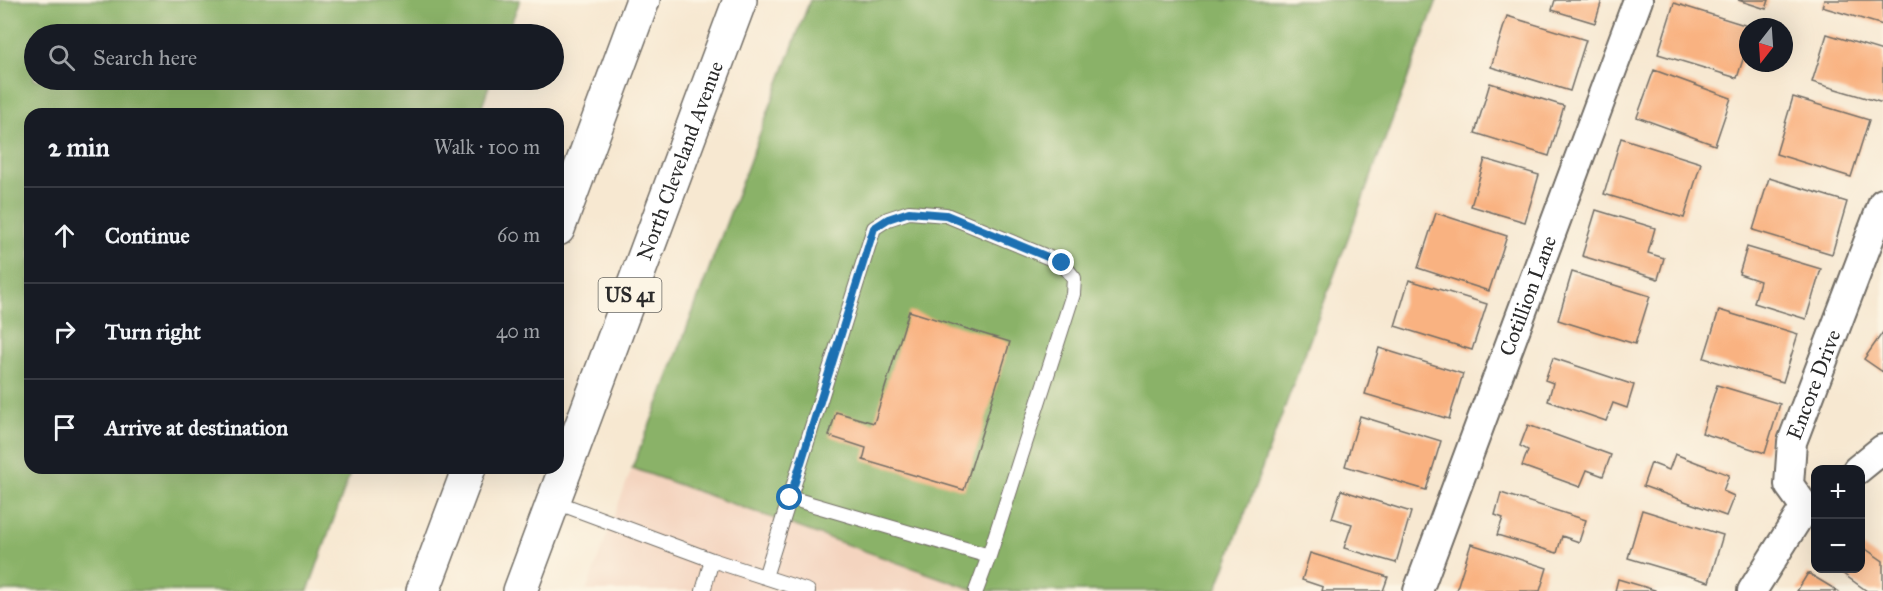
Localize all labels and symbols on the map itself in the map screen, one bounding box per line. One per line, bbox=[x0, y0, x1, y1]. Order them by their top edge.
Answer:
north arrow bbox=[1739, 18, 1793, 72]
street label: North Cleveland Avenue bbox=[631, 57, 729, 264]
street label: Cotillion Lane bbox=[1494, 232, 1562, 360]
route end bbox=[1048, 249, 1074, 275]
road number: US 41 bbox=[598, 278, 662, 312]
street label: Encore Drive bbox=[1781, 326, 1847, 443]
route start bbox=[776, 484, 802, 510]

